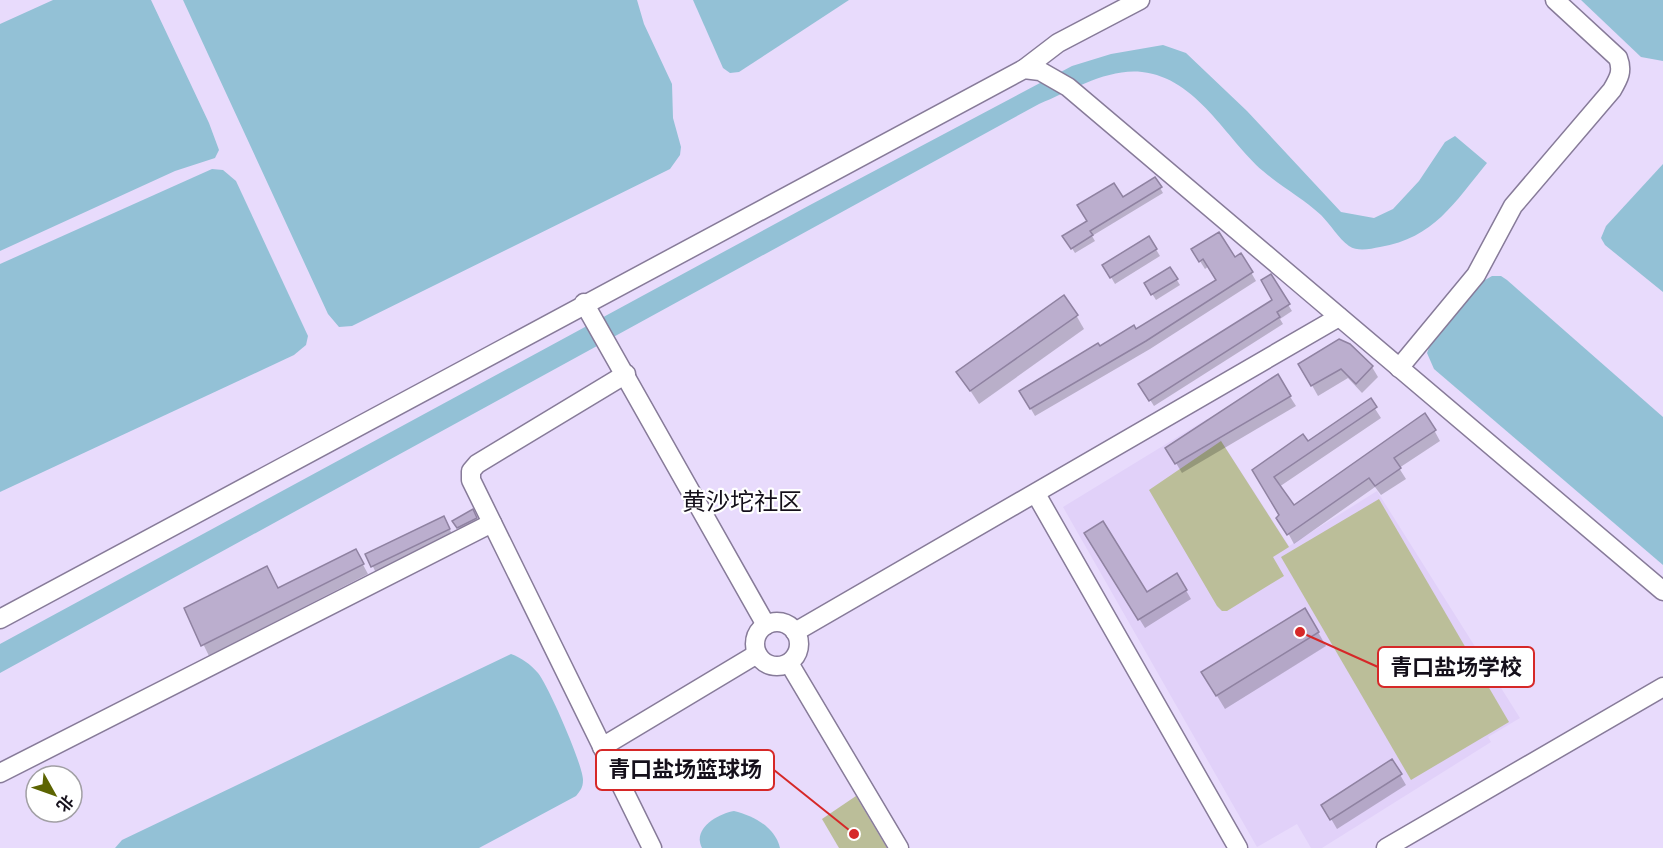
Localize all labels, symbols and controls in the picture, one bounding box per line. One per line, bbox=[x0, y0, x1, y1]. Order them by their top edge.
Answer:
district label: 黄沙坨社区 bbox=[682, 486, 802, 517]
callout: 青口盐场学校 bbox=[1378, 647, 1534, 687]
text: 青口盐场学校 bbox=[1390, 653, 1522, 682]
callout: 青口盐场篮球场 bbox=[596, 750, 774, 790]
text: 青口盐场篮球场 bbox=[608, 755, 762, 784]
north arrow bbox=[24, 764, 84, 824]
text: 北 bbox=[52, 790, 78, 816]

